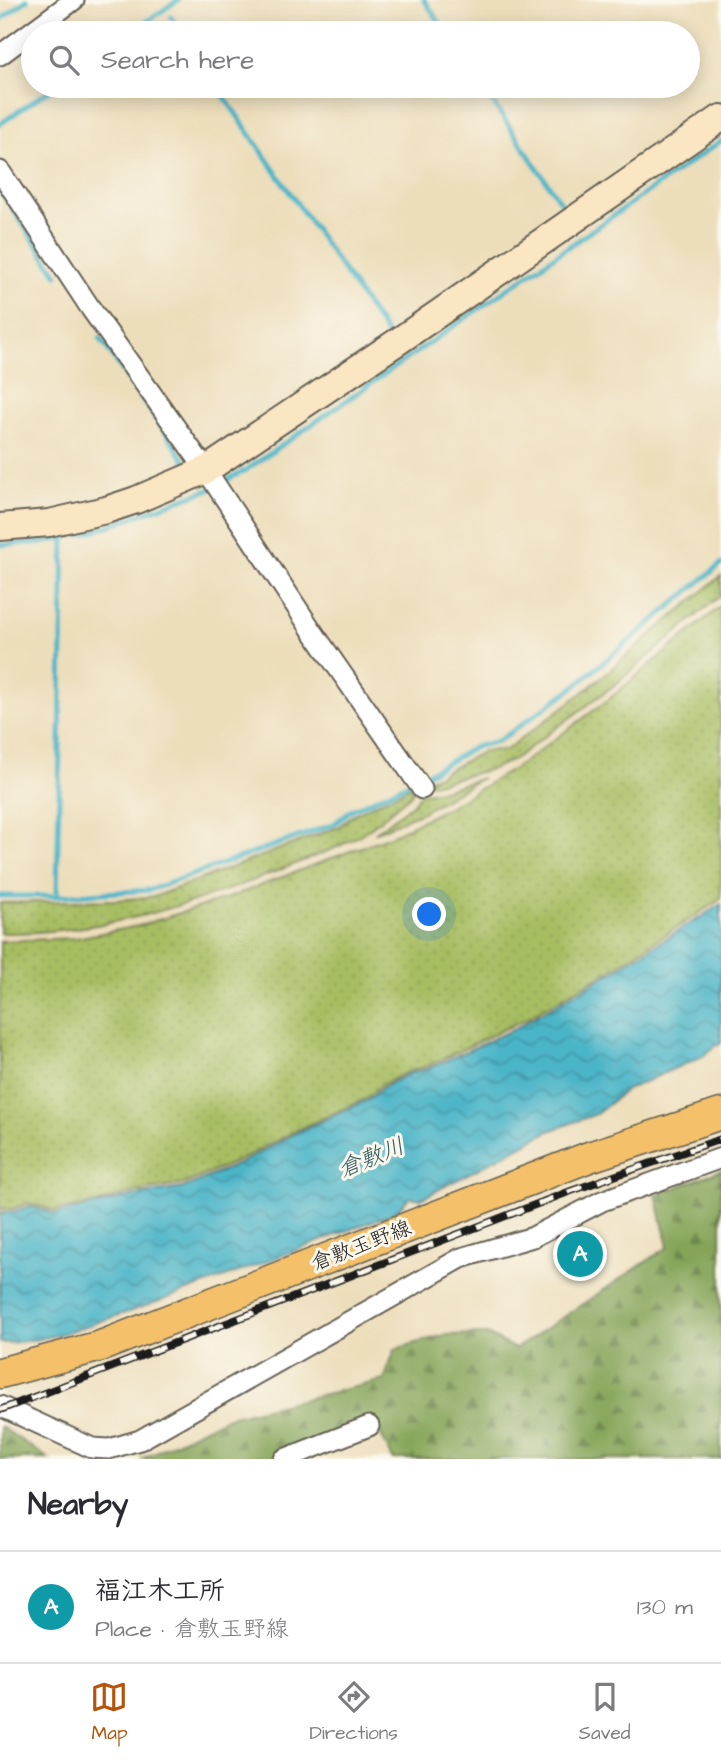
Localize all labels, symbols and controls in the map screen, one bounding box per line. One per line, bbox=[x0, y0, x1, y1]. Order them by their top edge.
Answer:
search box bbox=[21, 21, 700, 98]
icon: search bbox=[45, 41, 83, 79]
text: Search here bbox=[101, 42, 254, 78]
your location bbox=[412, 897, 446, 931]
water label: 倉敷川 bbox=[333, 1130, 409, 1186]
street label: 倉敷玉野線 bbox=[307, 1213, 415, 1278]
pin: A bbox=[557, 1228, 603, 1280]
text: Nearby bbox=[28, 1484, 128, 1526]
text: 福江木工所 bbox=[95, 1573, 225, 1609]
text: A bbox=[44, 1591, 58, 1623]
text: 130 m bbox=[637, 1591, 693, 1623]
text: Place · 倉敷玉野線 bbox=[95, 1613, 289, 1645]
tab: Map bbox=[90, 1678, 128, 1747]
tab: Directions bbox=[309, 1678, 398, 1747]
tab: Saved bbox=[579, 1678, 630, 1747]

